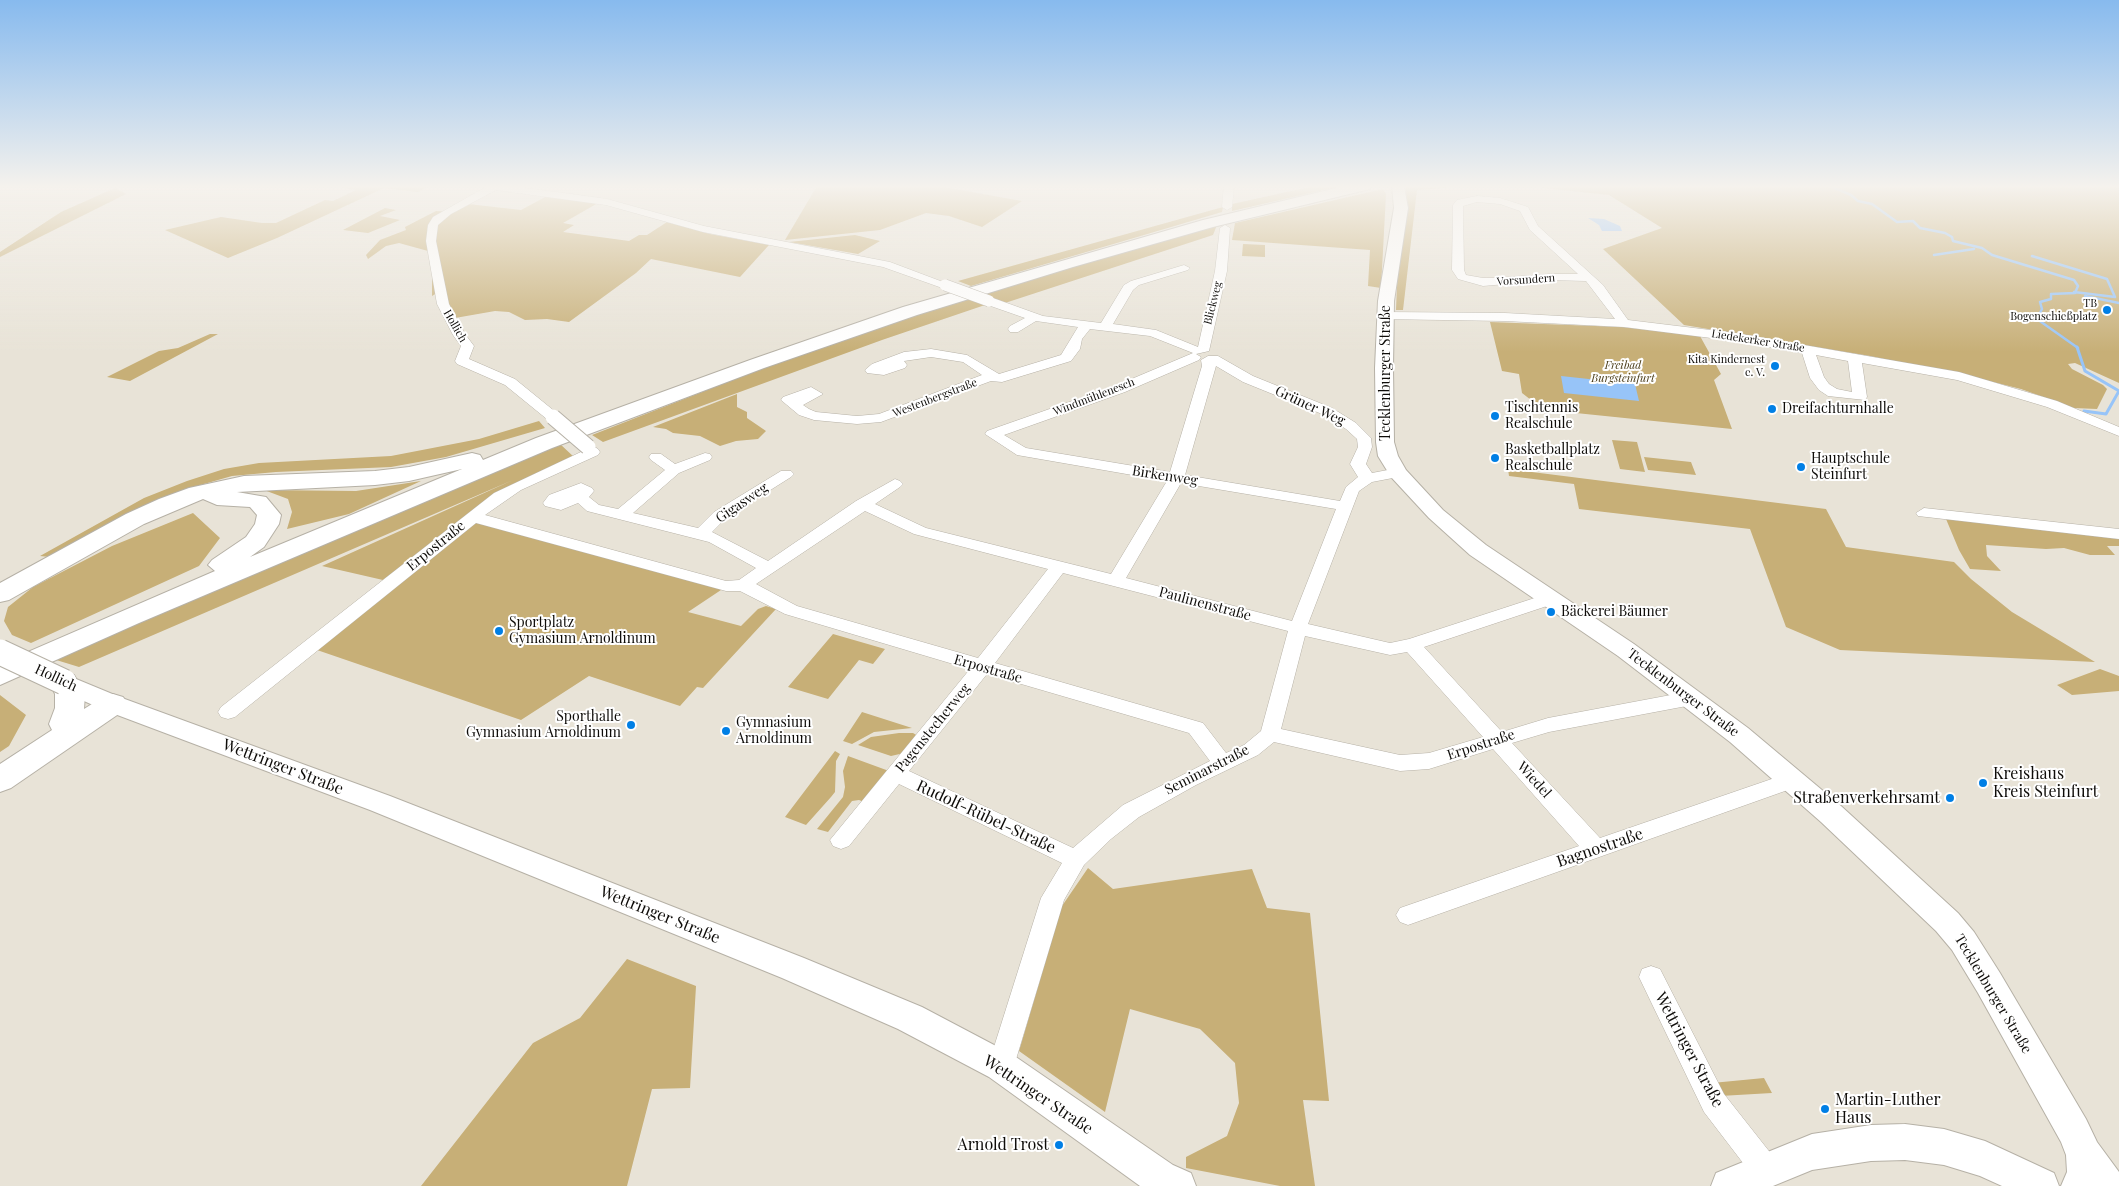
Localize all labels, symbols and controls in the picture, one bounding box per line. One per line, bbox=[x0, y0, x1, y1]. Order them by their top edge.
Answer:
street label: Vorsundern bbox=[1496, 271, 1556, 289]
street label: Blickweg bbox=[1201, 280, 1225, 326]
place label: TB Bogenschießplatz bbox=[2010, 297, 2097, 323]
marker: TB Bogenschießplatz bbox=[2101, 304, 2113, 316]
street label: Tecklenburger Straße bbox=[1378, 305, 1394, 441]
street label: Hollich bbox=[440, 307, 470, 345]
street label: Liedekerker Straße bbox=[1710, 327, 1806, 355]
place label: Kita Kindernest e. V. bbox=[1688, 353, 1765, 379]
park label: Freibad Burgsteinfurt bbox=[1591, 359, 1655, 385]
marker: Kita Kindernest e. V. bbox=[1769, 360, 1781, 372]
street label: Windmühlenesch bbox=[1052, 375, 1136, 419]
street label: Westenbergstraße bbox=[891, 376, 979, 420]
street label: Grüner Weg bbox=[1272, 382, 1348, 430]
place label: Tischtennis Realschule bbox=[1505, 400, 1578, 432]
place label: Dreifachturnhalle bbox=[1782, 401, 1894, 417]
marker: Dreifachturnhalle bbox=[1766, 403, 1778, 415]
marker: Tischtennis Realschule bbox=[1489, 410, 1501, 422]
place label: Basketballplatz Realschule bbox=[1505, 442, 1600, 474]
place label: Hauptschule Steinfurt bbox=[1811, 451, 1890, 484]
marker: Basketballplatz Realschule bbox=[1489, 452, 1501, 464]
marker: Hauptschule Steinfurt bbox=[1795, 461, 1807, 473]
street label: Birkenweg bbox=[1131, 463, 1199, 489]
street label: Gigasweg bbox=[713, 479, 771, 527]
street label: Erpostraße bbox=[403, 517, 469, 575]
street label: Paulinenstraße bbox=[1157, 584, 1253, 624]
place label: Bäckerei Bäumer bbox=[1561, 604, 1668, 620]
marker: Bäckerei Bäumer bbox=[1545, 606, 1557, 618]
place label: Sportplatz Gymasium Arnoldinum bbox=[509, 615, 656, 648]
marker: Sportplatz Gymasium Arnoldinum bbox=[493, 625, 505, 637]
street label: Tecklenburger Straße bbox=[1624, 645, 1742, 741]
street label: Erpostraße bbox=[952, 651, 1024, 687]
street label: Hollich bbox=[32, 661, 80, 695]
street label: Pagenstecherweg bbox=[892, 680, 974, 776]
place label: Sporthalle Gymnasium Arnoldinum bbox=[466, 709, 621, 742]
place label: Gymnasium Arnoldinum bbox=[736, 715, 812, 748]
marker: Sporthalle Gymnasium Arnoldinum bbox=[625, 719, 637, 731]
marker: Gymnasium Arnoldinum bbox=[720, 725, 732, 737]
street label: Erpostraße bbox=[1445, 726, 1517, 764]
street label: Wettringer Straße bbox=[220, 735, 346, 799]
street label: Seminarstraße bbox=[1162, 742, 1252, 798]
street label: Wiedel bbox=[1513, 758, 1555, 802]
place label: Kreishaus Kreis Steinfurt bbox=[1993, 764, 2098, 802]
street label: Rudolf-Rübel-Straße bbox=[913, 776, 1059, 858]
marker: Kreishaus Kreis Steinfurt bbox=[1977, 777, 1989, 789]
place label: Straßenverkehrsamt bbox=[1793, 788, 1940, 808]
marker: Straßenverkehrsamt bbox=[1944, 792, 1956, 804]
street label: Bagnostraße bbox=[1554, 824, 1646, 872]
street label: Wettringer Straße bbox=[597, 882, 723, 948]
street label: Tecklenburger Straße bbox=[1951, 931, 2035, 1057]
street label: Wettringer Straße bbox=[1651, 989, 1727, 1111]
street label: Wettringer Straße bbox=[980, 1051, 1096, 1139]
place label: Martin-Luther Haus bbox=[1835, 1090, 1941, 1128]
marker: Martin-Luther Haus bbox=[1819, 1103, 1831, 1115]
place label: Arnold Trost bbox=[958, 1135, 1049, 1155]
marker: Arnold Trost bbox=[1053, 1139, 1065, 1151]

